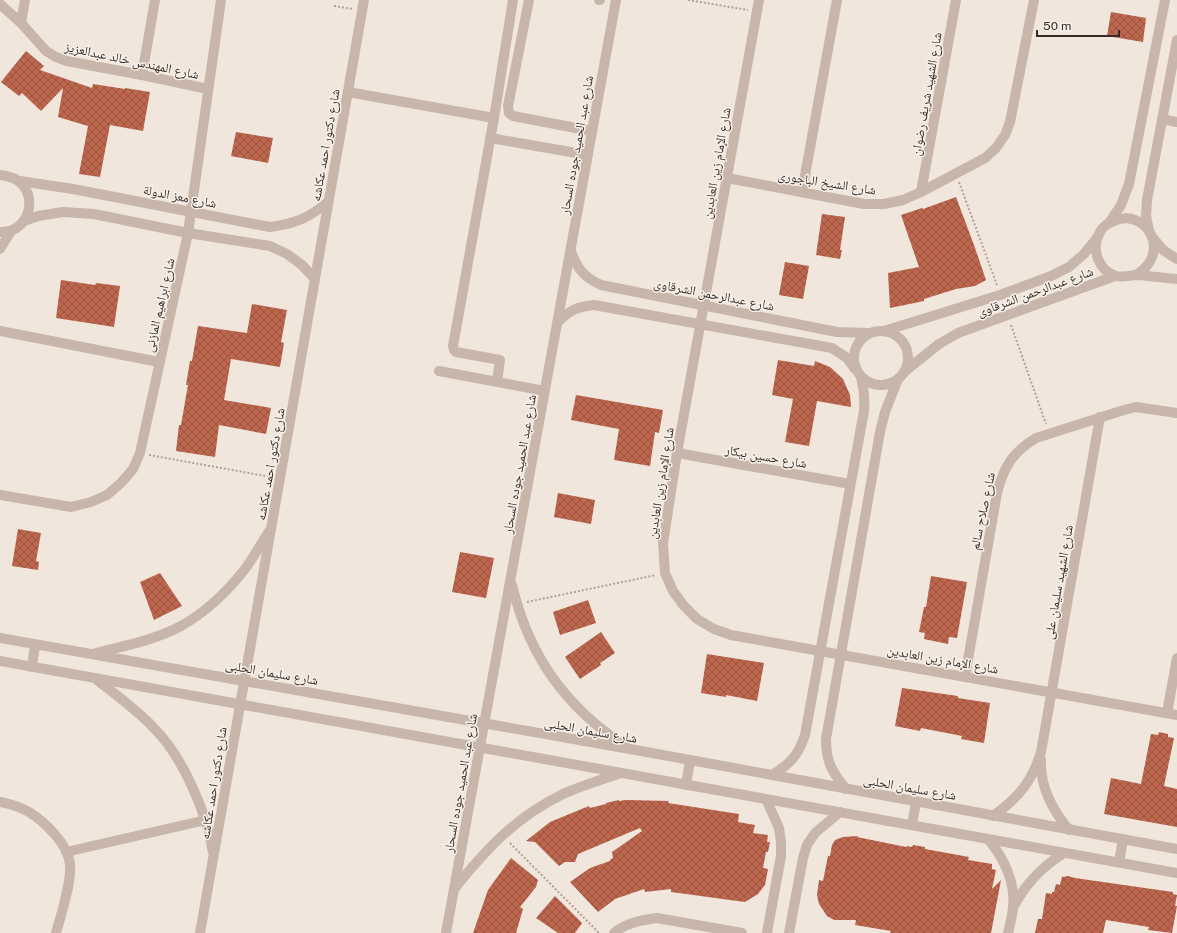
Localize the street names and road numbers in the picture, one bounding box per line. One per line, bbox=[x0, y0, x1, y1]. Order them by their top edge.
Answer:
street label: شارع الشهيد شريف رضوان bbox=[908, 31, 947, 157]
street label: شارع المهندس خالد عبدالعزيز bbox=[62, 39, 200, 84]
street label: شارع عبد الحميد جوده السحار bbox=[557, 74, 598, 217]
street label: شارع دكتور احمد عكاشه bbox=[308, 88, 345, 203]
street label: شارع الإمام زين العابدين bbox=[699, 106, 736, 220]
street label: شارع الشيخ الباجورى bbox=[776, 167, 877, 200]
street label: شارع معز الدولة bbox=[142, 182, 218, 213]
street label: شارع ابراهيم المازنى bbox=[141, 257, 180, 354]
street label: شارع عبدالرحمن الشرقاوى bbox=[975, 263, 1096, 321]
street label: شارع عبدالرحمن الشرقاوى bbox=[652, 275, 775, 316]
street label: شارع عبد الحميد جوده السحار bbox=[500, 393, 541, 536]
street label: شارع دكتور احمد عكاشه bbox=[253, 407, 290, 522]
street label: شارع الإمام زين العابدين bbox=[644, 426, 679, 540]
street label: شارع حسين بيكار bbox=[723, 442, 808, 473]
street label: شارع صلاح سالم bbox=[967, 471, 1000, 552]
street label: شارع الشهيد سليمان على bbox=[1041, 524, 1078, 641]
street label: شارع الإمام زين العابدين bbox=[886, 642, 1000, 679]
street label: شارع سليمان الحلبى bbox=[224, 657, 320, 690]
street label: شارع عبد الحميد جوده السحار bbox=[441, 712, 482, 855]
street label: شارع سليمان الحلبى bbox=[543, 715, 639, 748]
street label: شارع دكتور احمد عكاشه bbox=[197, 726, 232, 841]
street label: شارع سليمان الحلبى bbox=[862, 772, 958, 805]

